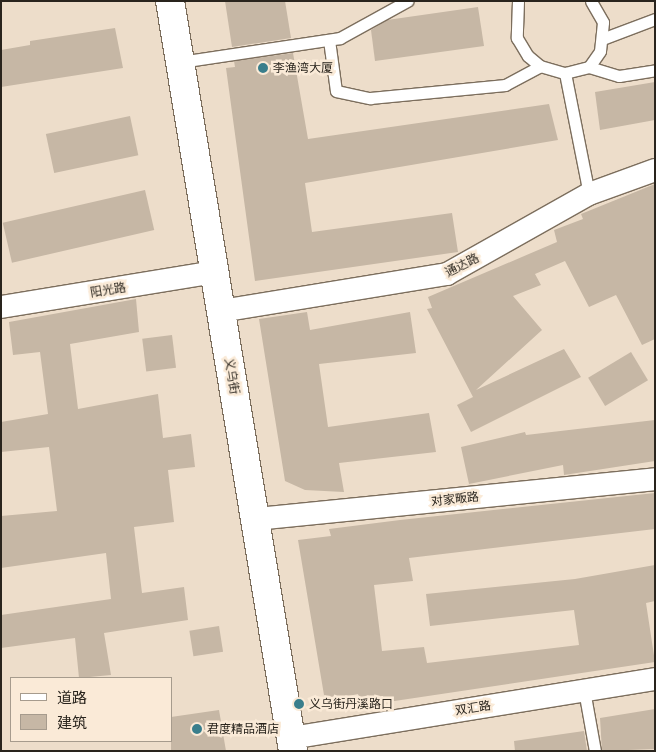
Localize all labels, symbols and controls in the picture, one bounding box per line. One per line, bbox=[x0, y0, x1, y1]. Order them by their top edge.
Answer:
place label: 李渔湾大厦 bbox=[273, 61, 333, 75]
marker: 李渔湾大厦 bbox=[257, 62, 269, 74]
street label: 通达路 bbox=[443, 250, 481, 280]
street label: 阳光路 bbox=[89, 280, 127, 300]
street label: 义乌街 bbox=[222, 357, 242, 395]
street label: 对家畈路 bbox=[430, 489, 480, 509]
legend bbox=[10, 677, 172, 742]
text: 道路 bbox=[57, 687, 87, 707]
place label: 义乌街丹溪路口 bbox=[309, 697, 393, 711]
marker: 义乌街丹溪路口 bbox=[293, 698, 305, 710]
street label: 双汇路 bbox=[454, 698, 492, 718]
text: 建筑 bbox=[57, 712, 87, 732]
place label: 君度精品酒店 bbox=[207, 722, 279, 736]
marker: 君度精品酒店 bbox=[191, 723, 203, 735]

